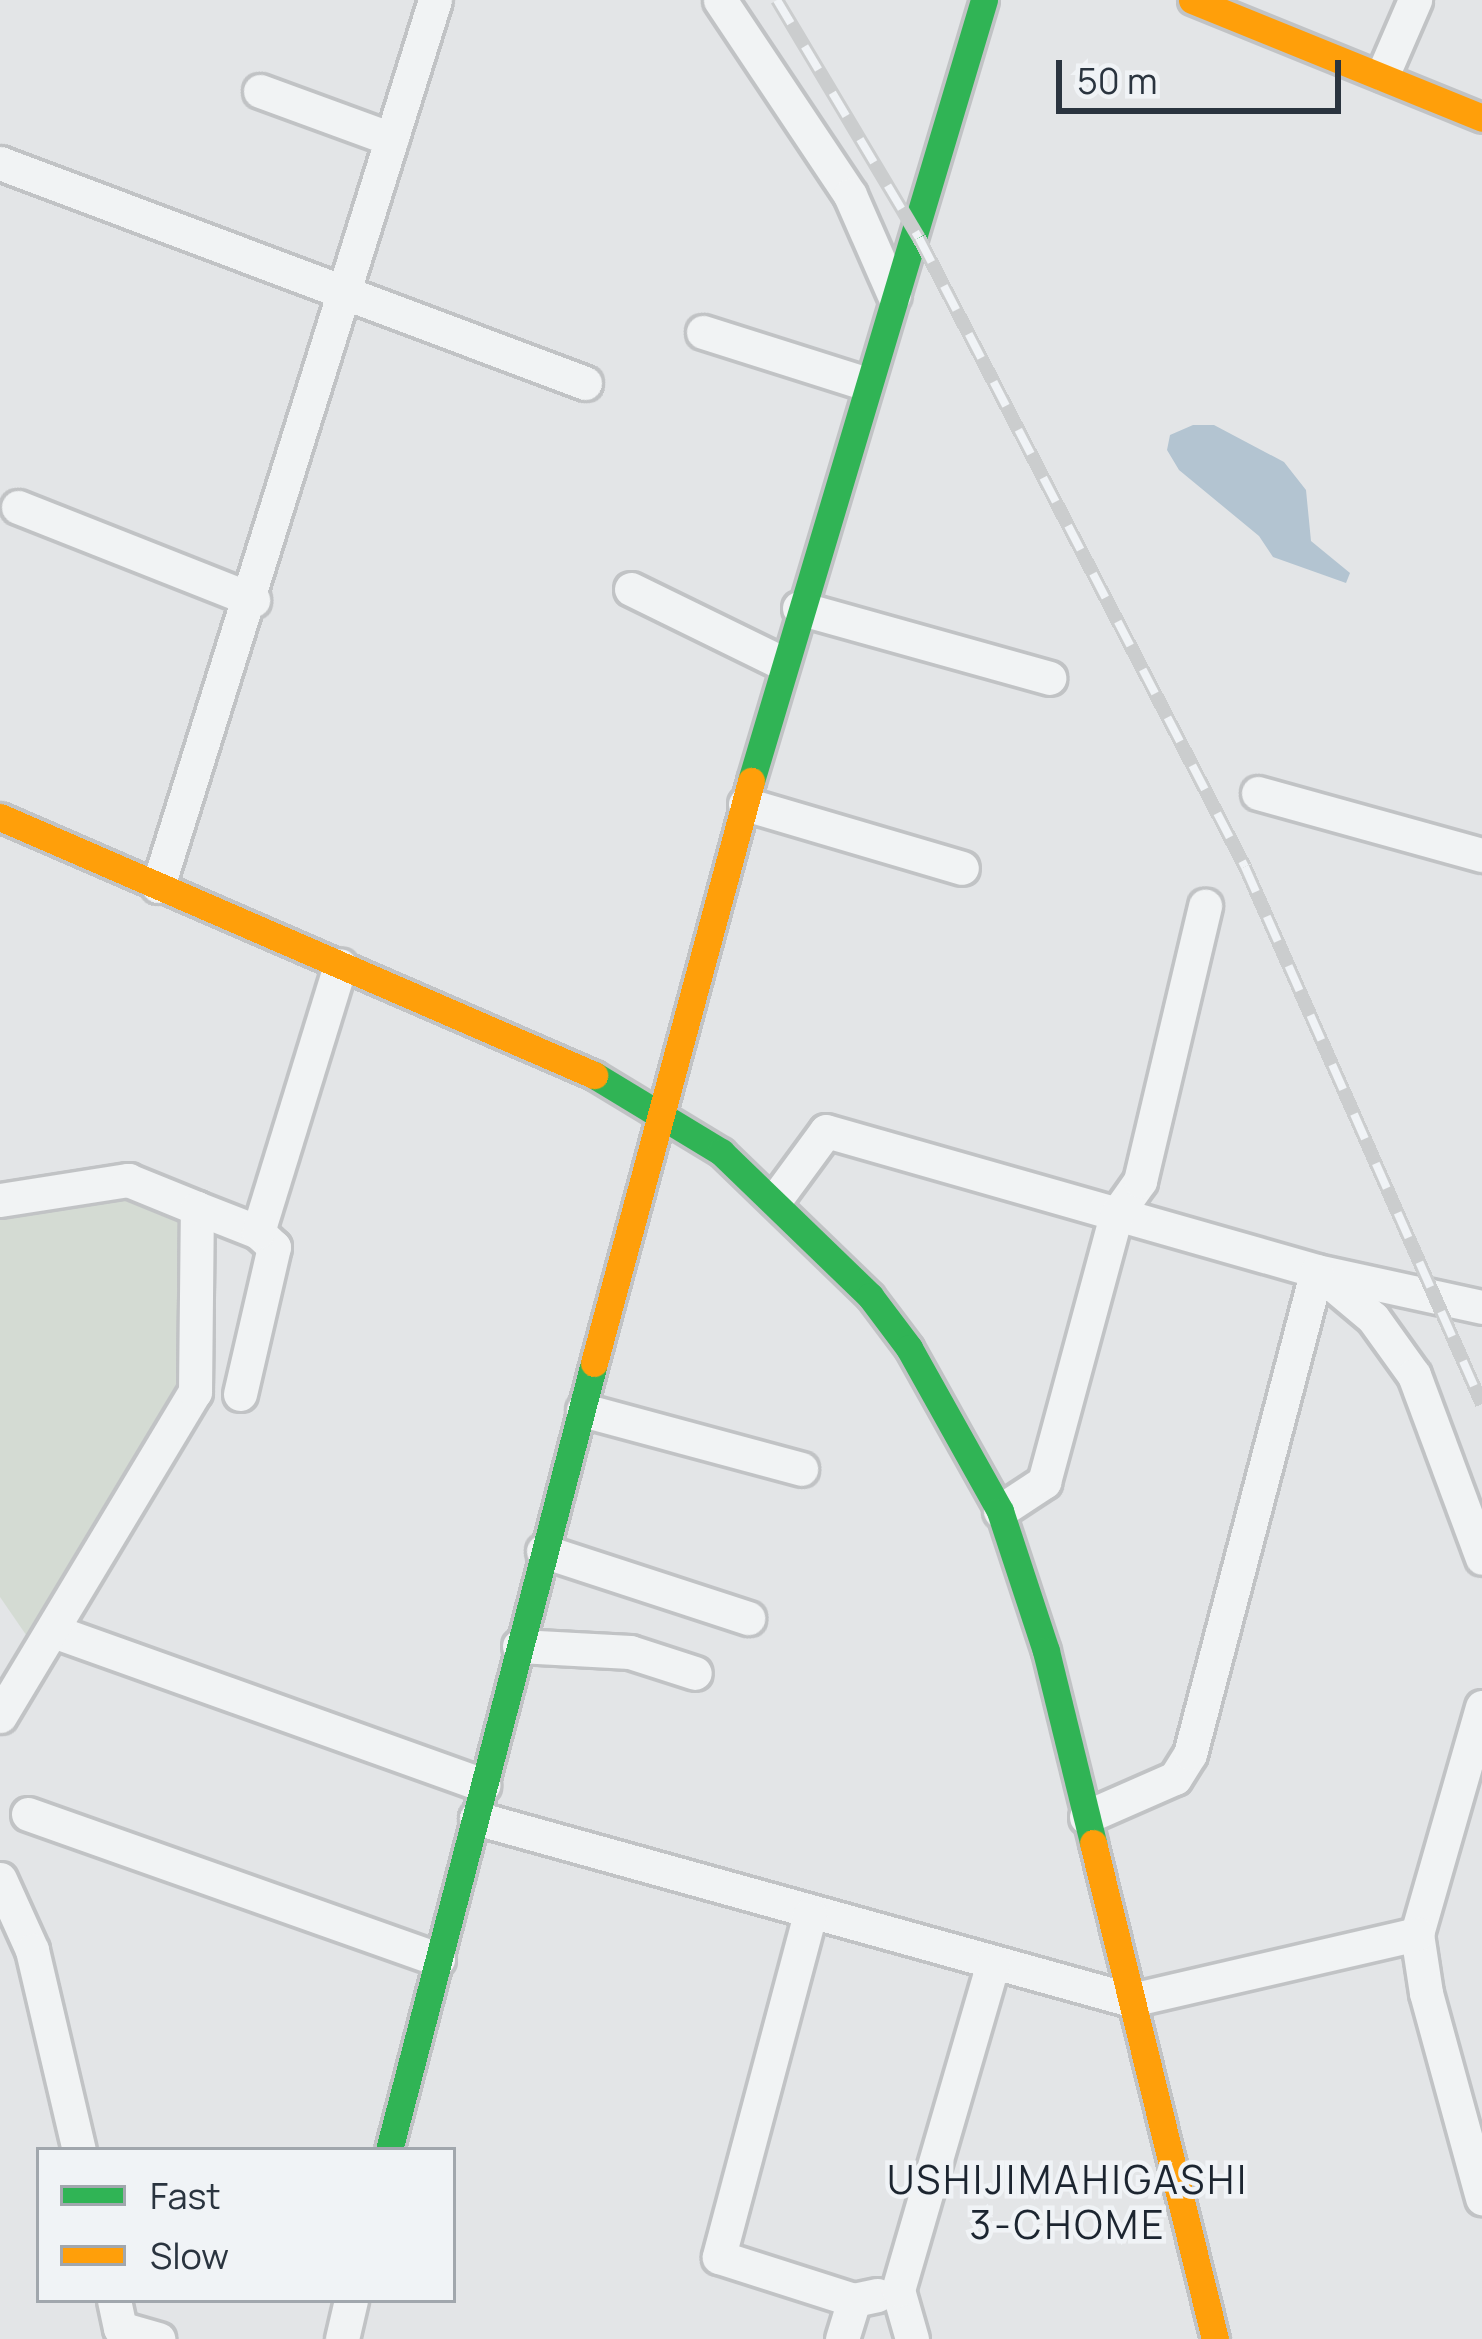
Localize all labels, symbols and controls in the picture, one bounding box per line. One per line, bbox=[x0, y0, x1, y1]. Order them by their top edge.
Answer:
scale bar bbox=[1062, 36, 1347, 110]
text: 50 m bbox=[1077, 56, 1157, 105]
legend bbox=[36, 2147, 456, 2303]
district label: USHIJIMAHIGASHI 3-CHOME bbox=[887, 2157, 1249, 2248]
text: Fast bbox=[150, 2171, 221, 2220]
text: Slow bbox=[150, 2231, 229, 2280]

